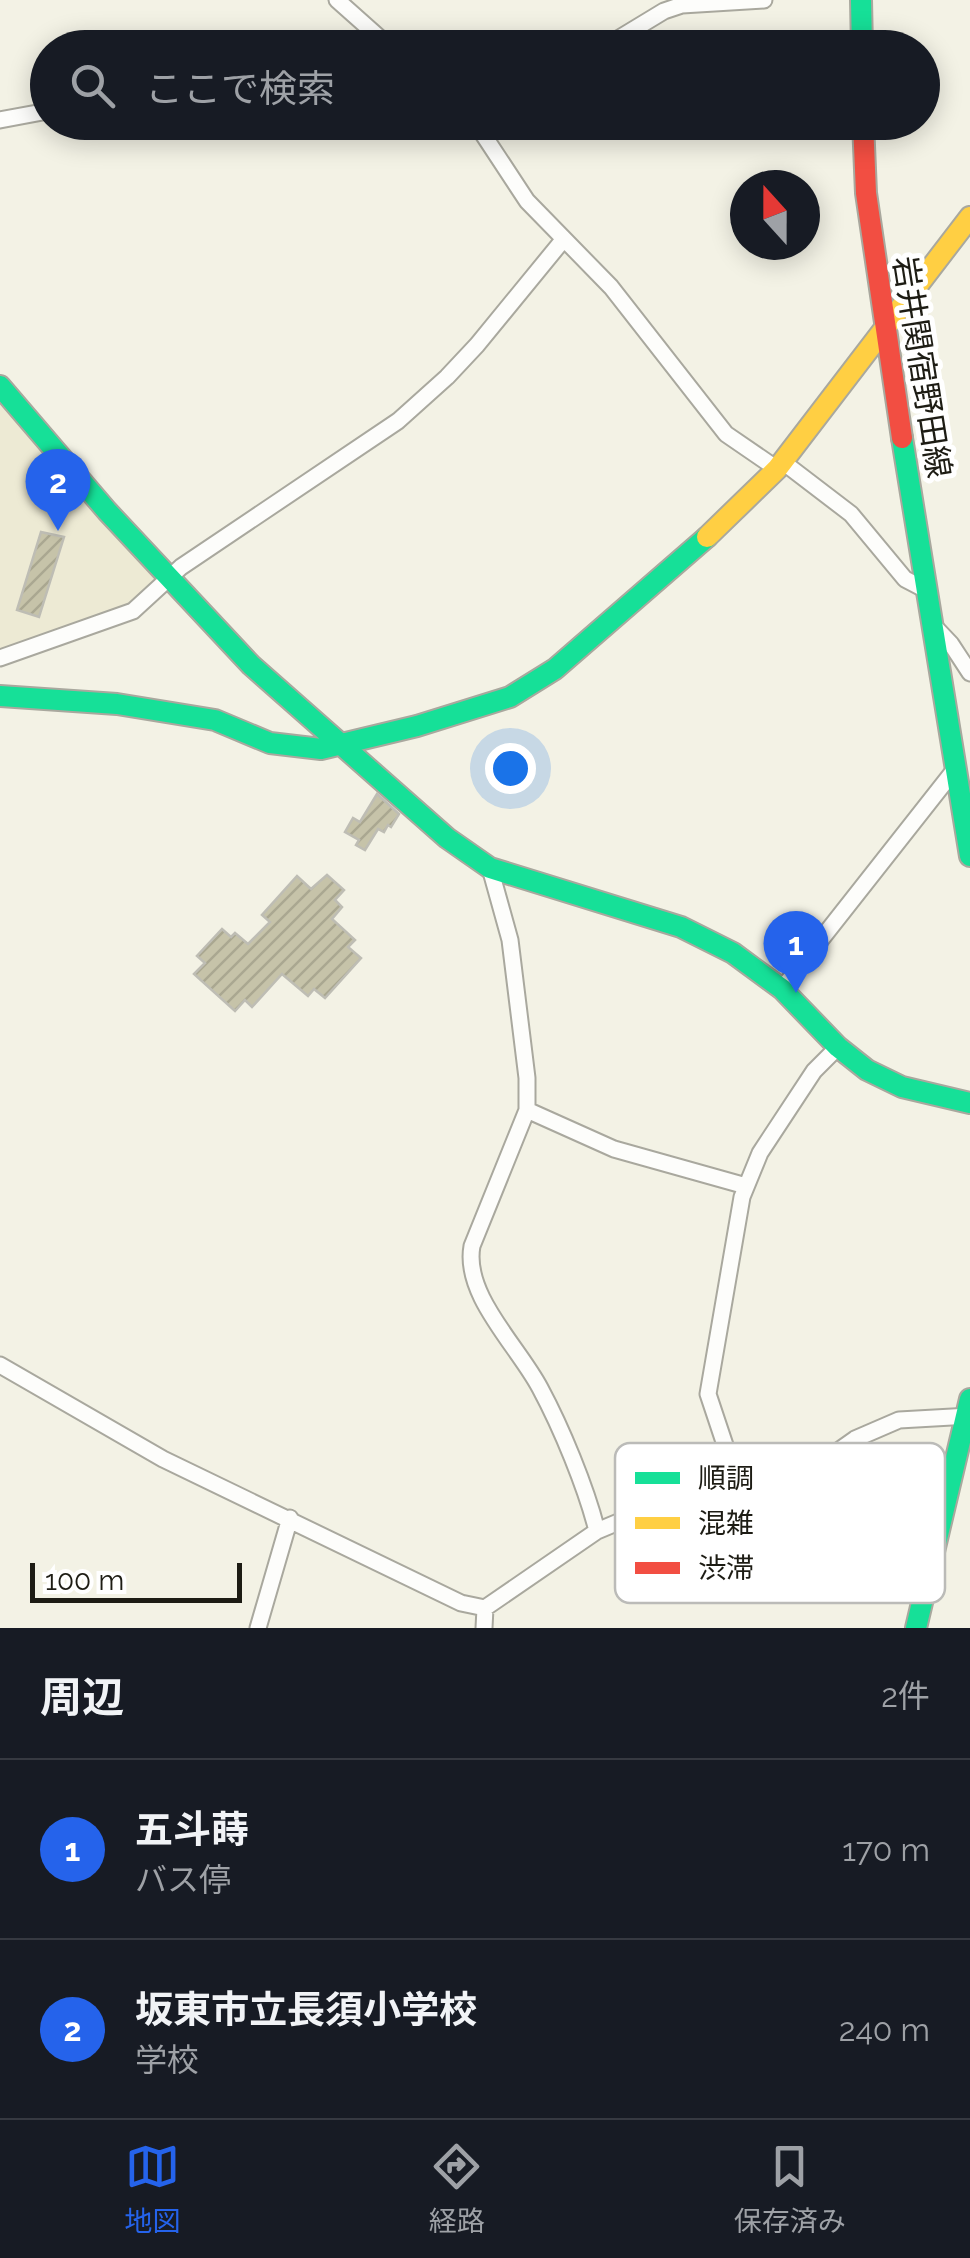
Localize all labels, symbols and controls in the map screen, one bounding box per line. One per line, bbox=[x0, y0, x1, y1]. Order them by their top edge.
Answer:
search box bbox=[30, 30, 940, 140]
icon: search bbox=[65, 58, 120, 113]
text: ここで検索 bbox=[145, 66, 335, 111]
north arrow bbox=[730, 170, 820, 260]
street label: 岩井関宿野田線 bbox=[887, 253, 958, 480]
pin: 2 bbox=[26, 448, 90, 531]
your location bbox=[485, 743, 536, 794]
pin: 1 bbox=[764, 910, 828, 993]
legend bbox=[615, 1443, 945, 1603]
text: 順調 bbox=[698, 1462, 754, 1495]
text: 混雑 bbox=[698, 1507, 754, 1540]
text: 渋滞 bbox=[698, 1552, 754, 1585]
scale bar bbox=[30, 1558, 242, 1602]
text: 100 m bbox=[45, 1564, 124, 1597]
text: 周辺 bbox=[40, 1673, 124, 1722]
text: 2件 bbox=[881, 1677, 930, 1714]
text: 五斗蒔 bbox=[135, 1807, 249, 1852]
text: 1 bbox=[65, 1831, 80, 1868]
text: 170 m bbox=[842, 1831, 930, 1868]
text: バス停 bbox=[135, 1861, 231, 1898]
text: 坂東市立長須小学校 bbox=[135, 1987, 477, 2032]
text: 2 bbox=[63, 2011, 82, 2048]
text: 240 m bbox=[839, 2011, 930, 2048]
text: 学校 bbox=[135, 2041, 199, 2078]
tab: 地図 bbox=[124, 2139, 180, 2239]
tab: 経路 bbox=[429, 2139, 485, 2239]
tab: 保存済み bbox=[734, 2139, 846, 2239]

